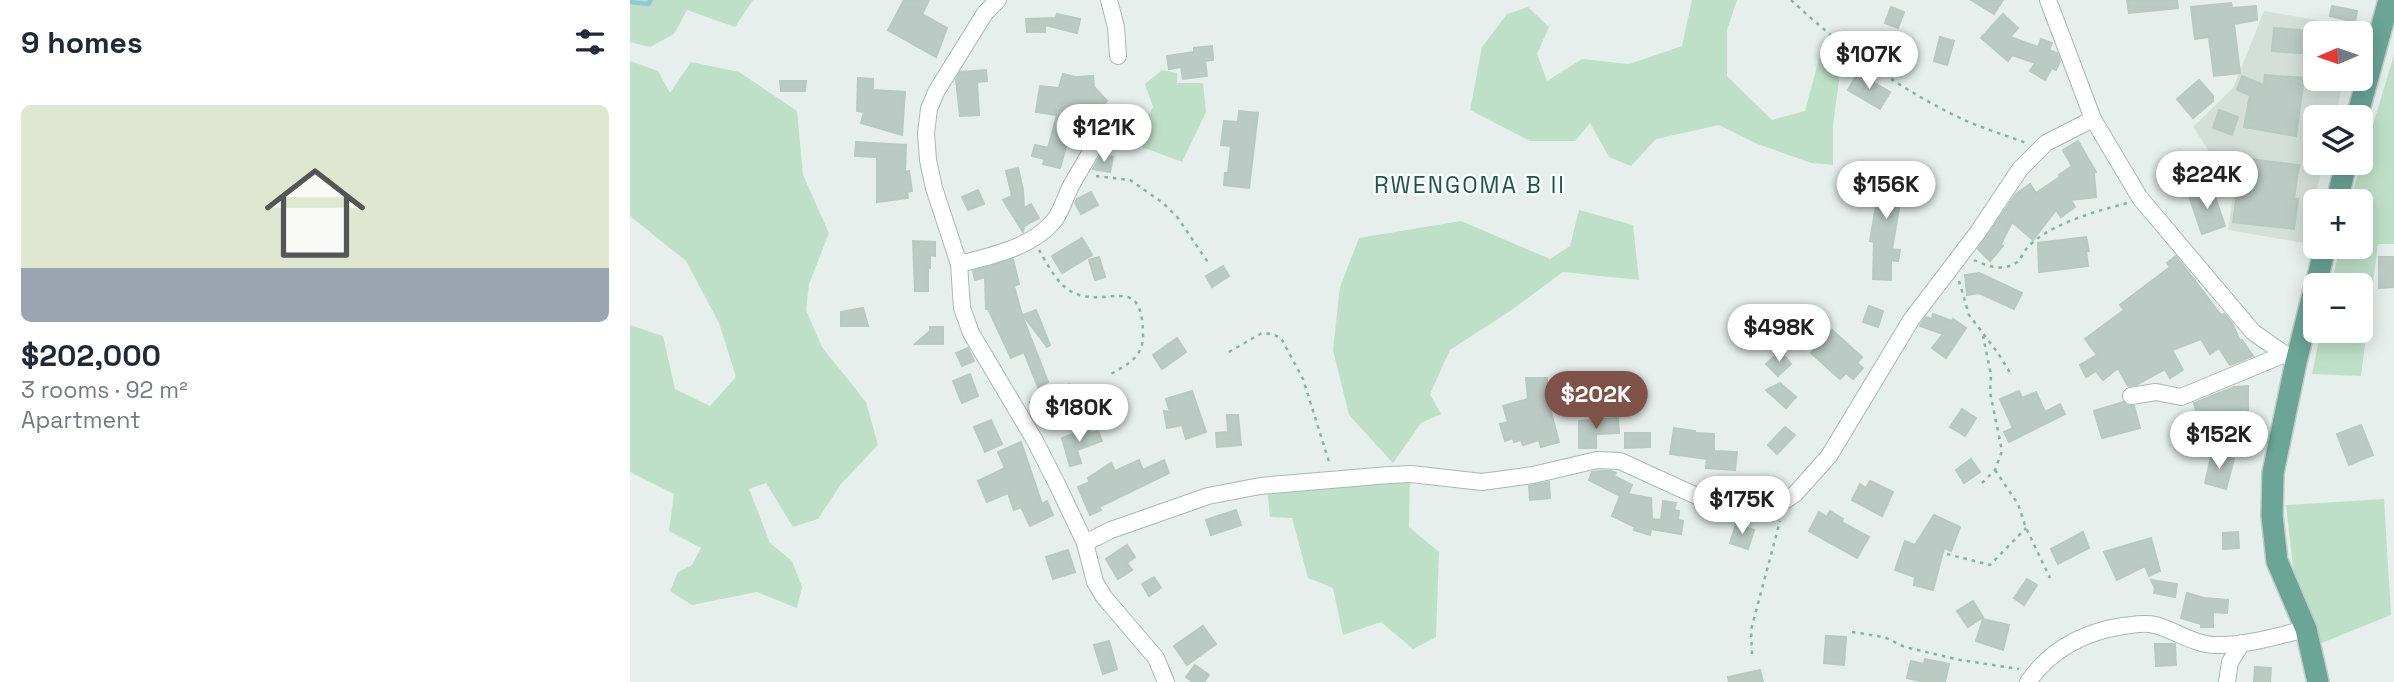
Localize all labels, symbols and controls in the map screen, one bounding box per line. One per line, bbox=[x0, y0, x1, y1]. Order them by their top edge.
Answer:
north arrow bbox=[2303, 21, 2373, 91]
map controls bbox=[2303, 21, 2373, 343]
text: 9 homes bbox=[21, 23, 143, 62]
icon: filters bbox=[571, 23, 609, 61]
pin: $107K bbox=[1820, 32, 1918, 91]
text: $107K bbox=[1836, 39, 1902, 69]
pin: $121K bbox=[1055, 104, 1153, 164]
button: layers bbox=[2303, 105, 2373, 175]
text: $121K bbox=[1073, 112, 1135, 142]
icon: home bbox=[252, 150, 378, 276]
pin: $224K bbox=[2158, 152, 2256, 211]
text: $224K bbox=[2172, 159, 2242, 189]
pin: $156K bbox=[1837, 162, 1935, 221]
text: $156K bbox=[1853, 169, 1919, 199]
district label: RWENGOMA B II bbox=[1374, 170, 1566, 200]
button: + bbox=[2303, 189, 2373, 259]
button: − bbox=[2303, 273, 2373, 343]
pin: $498K bbox=[1730, 304, 1828, 364]
text: $498K bbox=[1744, 312, 1814, 342]
text: $202,000 bbox=[21, 336, 161, 375]
pin: $202K bbox=[1547, 372, 1645, 431]
text: 3 rooms · 92 m² bbox=[21, 375, 188, 405]
text: $202K bbox=[1561, 379, 1631, 409]
pin: $180K bbox=[1030, 384, 1128, 444]
text: $180K bbox=[1045, 392, 1113, 422]
text: Apartment bbox=[21, 405, 141, 435]
pin: $152K bbox=[2170, 412, 2268, 471]
text: $152K bbox=[2186, 419, 2252, 449]
pin: $175K bbox=[1693, 476, 1791, 536]
text: $175K bbox=[1709, 484, 1775, 514]

